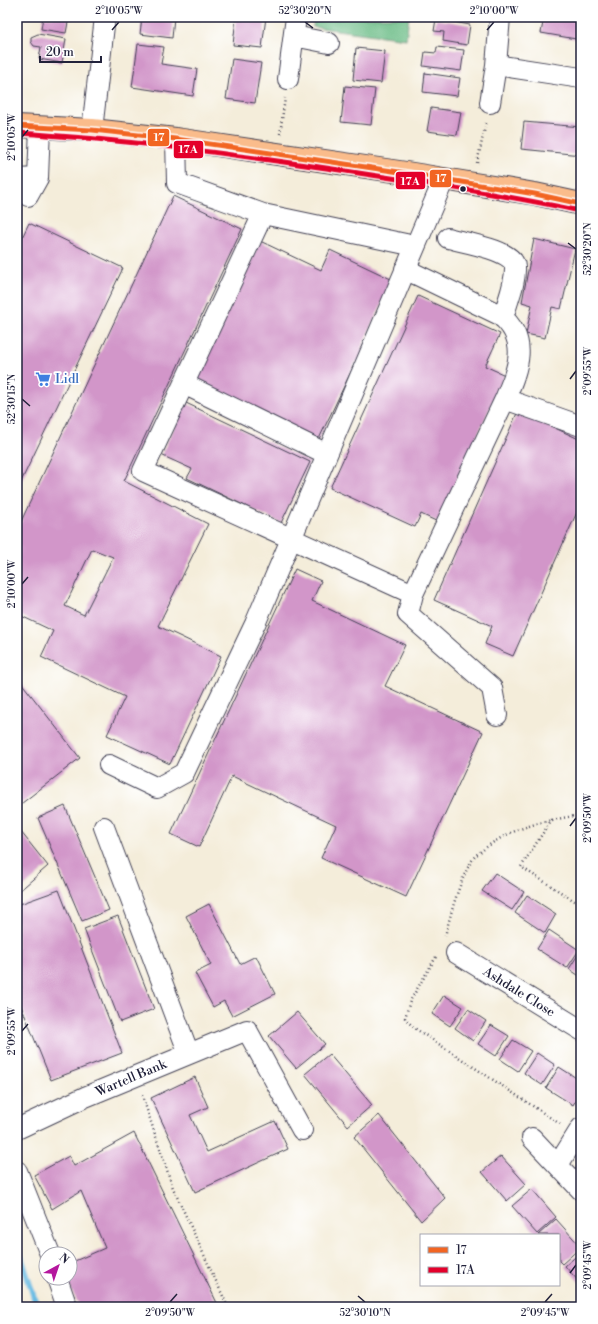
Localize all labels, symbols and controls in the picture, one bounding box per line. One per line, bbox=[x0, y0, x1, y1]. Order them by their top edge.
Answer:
text: 2°10'05"W bbox=[95, 5, 144, 17]
text: 52°30'20"N bbox=[279, 5, 332, 17]
text: 2°10'00"W bbox=[470, 5, 519, 17]
scale bar bbox=[40, 38, 101, 64]
text: 20 m bbox=[46, 45, 74, 60]
text: 2°10'05"W bbox=[6, 112, 18, 161]
line badge: 17 bbox=[147, 128, 170, 147]
text: 17 bbox=[153, 131, 165, 145]
line badge: 17A bbox=[173, 140, 204, 159]
text: 17A bbox=[178, 143, 199, 157]
line badge: 17 bbox=[429, 169, 452, 188]
line badge: 17A bbox=[395, 171, 426, 190]
text: 17 bbox=[435, 172, 447, 186]
text: 17A bbox=[400, 175, 421, 189]
unlabelled marker bbox=[458, 184, 468, 194]
text: 52°30'20"N bbox=[582, 222, 594, 275]
text: 2°09'55"W bbox=[582, 346, 594, 395]
supermarket icon: Lidl bbox=[34, 370, 52, 388]
place label: Lidl bbox=[55, 371, 79, 387]
text: 52°30'15"N bbox=[6, 373, 18, 424]
text: 2°10'00"W bbox=[6, 559, 18, 608]
text: 2°09'50"W bbox=[582, 792, 594, 843]
street label: Ashdale Close bbox=[479, 963, 558, 1021]
text: 2°09'55"W bbox=[6, 1006, 18, 1055]
street label: Wartell Bank bbox=[92, 1055, 170, 1100]
legend bbox=[420, 1234, 560, 1286]
text: 2°09'45"W bbox=[582, 1240, 594, 1289]
text: 17 bbox=[456, 1243, 467, 1258]
north arrow bbox=[38, 1246, 78, 1286]
text: N bbox=[56, 1251, 72, 1267]
text: 17A bbox=[456, 1263, 476, 1278]
text: 2°09'50"W bbox=[145, 1307, 196, 1319]
text: 52°30'10"N bbox=[339, 1307, 391, 1319]
text: 2°09'45"W bbox=[521, 1307, 570, 1319]

